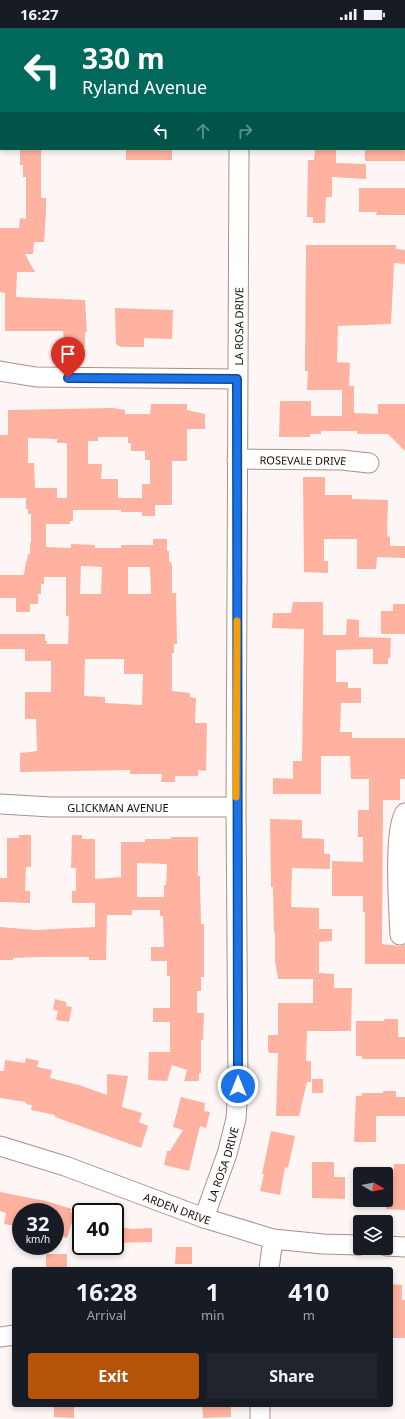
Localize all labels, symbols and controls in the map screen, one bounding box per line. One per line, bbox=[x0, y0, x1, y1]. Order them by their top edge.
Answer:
text: 16:27 bbox=[20, 4, 59, 24]
text: 330 m bbox=[82, 39, 165, 77]
icon: left bbox=[16, 44, 68, 96]
text: Ryland Avenue bbox=[82, 75, 207, 99]
icon: left bbox=[150, 120, 172, 142]
icon: ahead bbox=[192, 120, 214, 142]
icon: right bbox=[234, 120, 256, 142]
street label: LA ROSA DRIVE bbox=[231, 287, 246, 365]
pin bbox=[51, 337, 85, 378]
icon: arrive bbox=[57, 343, 79, 365]
street label: ROSEVALE DRIVE bbox=[259, 452, 347, 468]
street label: GLICKMAN AVENUE bbox=[67, 800, 169, 815]
position arrow bbox=[217, 1065, 259, 1107]
street label: LA ROSA DRIVE bbox=[203, 1125, 241, 1204]
north arrow bbox=[353, 1167, 393, 1207]
map controls bbox=[353, 1167, 393, 1255]
street label: ARDEN DRIVE bbox=[142, 1189, 213, 1227]
speed limit sign: 40 bbox=[72, 1203, 124, 1255]
text: 32 bbox=[27, 1210, 49, 1237]
button: layers bbox=[353, 1215, 393, 1255]
text: km/h bbox=[26, 1232, 50, 1246]
text: 16:28 bbox=[76, 1275, 137, 1308]
text: 1 bbox=[206, 1275, 220, 1308]
text: 410 bbox=[288, 1275, 329, 1308]
text: Arrival bbox=[87, 1306, 126, 1324]
text: min bbox=[201, 1306, 224, 1324]
text: m bbox=[303, 1306, 315, 1324]
button: Exit bbox=[28, 1353, 199, 1399]
button: Share bbox=[207, 1353, 377, 1399]

